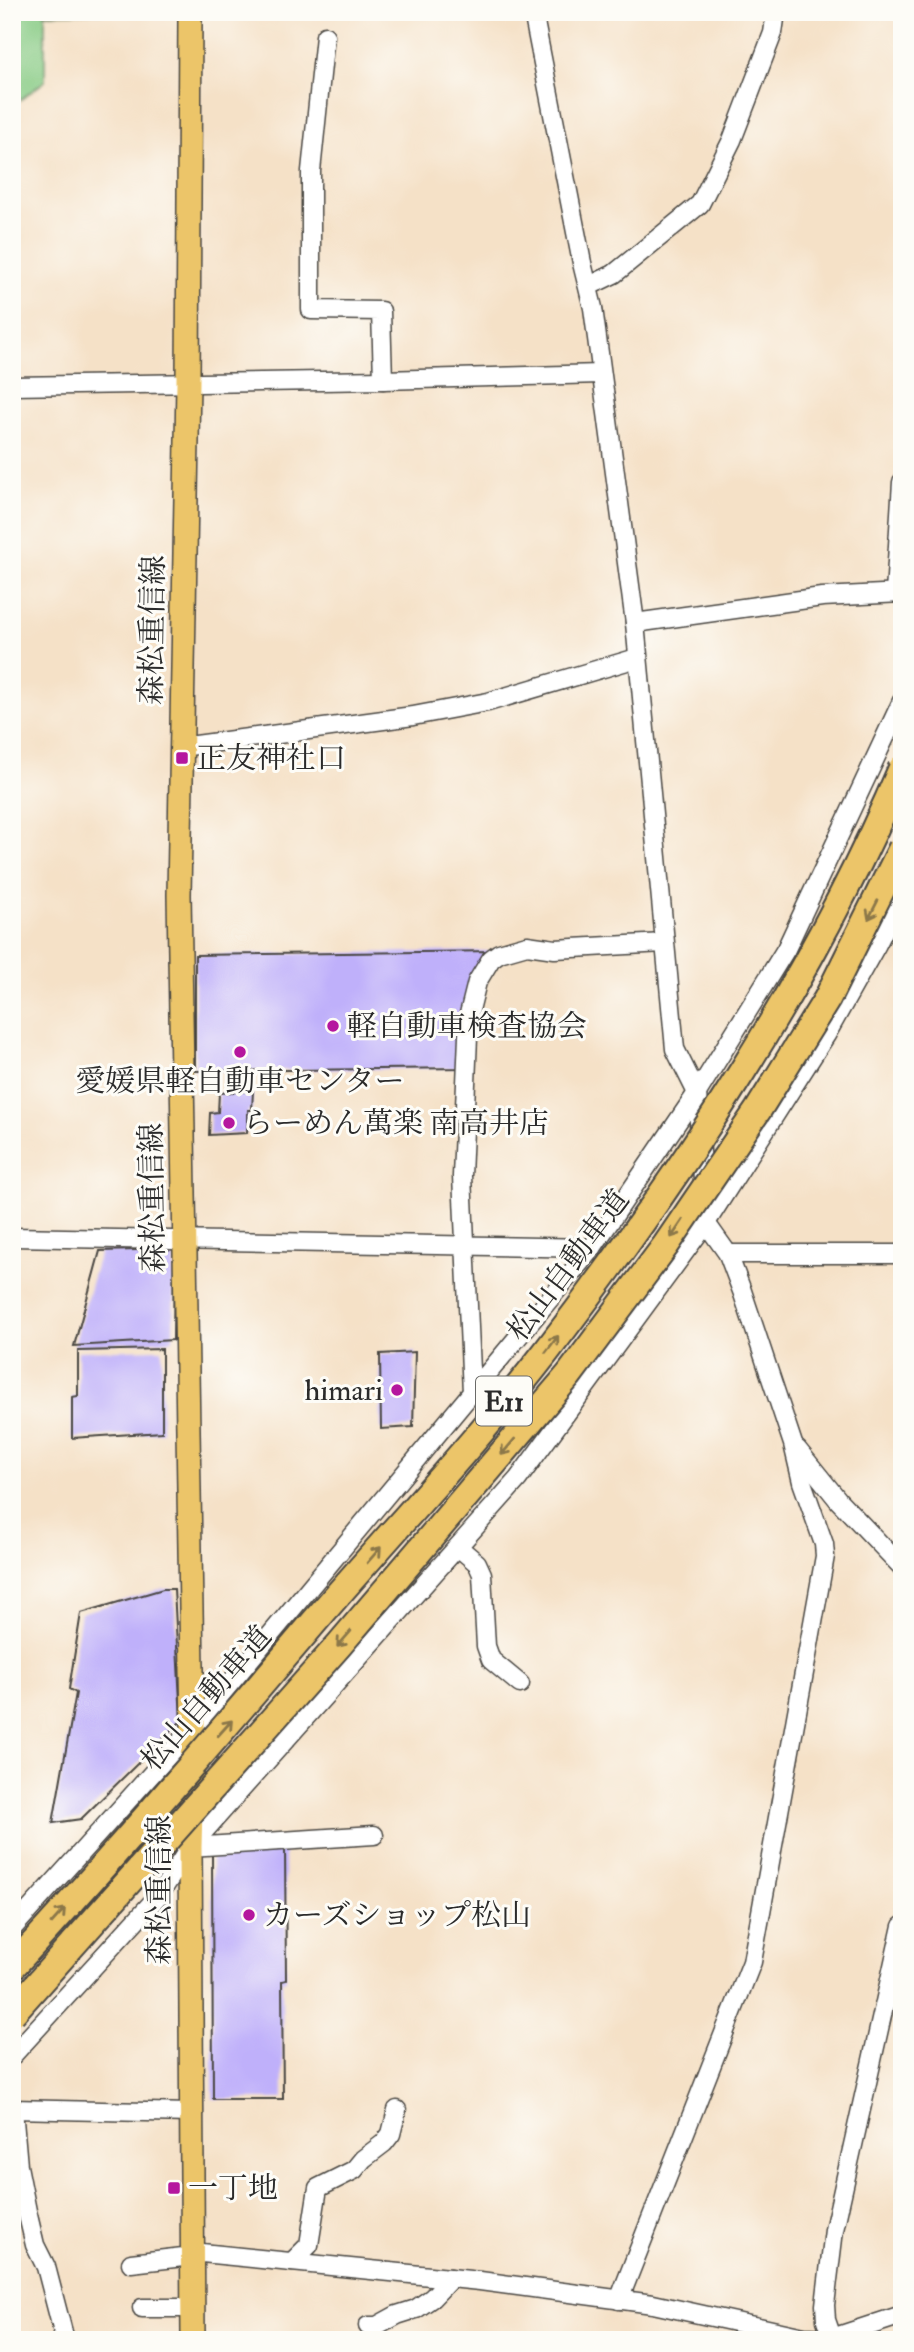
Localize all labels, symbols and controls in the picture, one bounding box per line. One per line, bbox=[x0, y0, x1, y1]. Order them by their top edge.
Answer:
street label: 森松重信線 bbox=[133, 555, 172, 705]
place label: 正友神社口 bbox=[196, 740, 346, 777]
marker: 正友神社口 bbox=[174, 750, 190, 766]
one-way arrow bbox=[865, 899, 879, 920]
place label: 軽自動車検査協会 bbox=[347, 1008, 587, 1045]
marker: 軽自動車検査協会 bbox=[325, 1018, 341, 1034]
marker: 愛媛県軽自動車センター bbox=[232, 1044, 248, 1060]
place label: 愛媛県軽自動車センター bbox=[76, 1063, 404, 1100]
place label: らーめん萬楽 南高井店 bbox=[243, 1105, 549, 1142]
marker: らーめん萬楽 南高井店 bbox=[221, 1115, 237, 1131]
street label: 森松重信線 bbox=[133, 1123, 172, 1273]
street label: 松山自動車道 bbox=[499, 1182, 637, 1348]
one-way arrow bbox=[670, 1219, 684, 1238]
one-way arrow bbox=[545, 1335, 559, 1354]
place label: himari bbox=[305, 1372, 383, 1409]
road number: E11 bbox=[476, 1376, 532, 1426]
marker: himari bbox=[389, 1382, 405, 1398]
one-way arrow bbox=[500, 1438, 516, 1456]
one-way arrow bbox=[365, 1547, 382, 1564]
street label: 松山自動車道 bbox=[133, 1618, 279, 1778]
one-way arrow bbox=[336, 1630, 352, 1648]
one-way arrow bbox=[217, 1720, 234, 1737]
street label: 森松重信線 bbox=[141, 1815, 178, 1965]
place label: カーズショップ松山 bbox=[263, 1897, 531, 1934]
one-way arrow bbox=[50, 1907, 66, 1925]
marker: カーズショップ松山 bbox=[241, 1907, 257, 1923]
place label: 一丁地 bbox=[188, 2170, 278, 2207]
marker: 一丁地 bbox=[166, 2180, 182, 2196]

